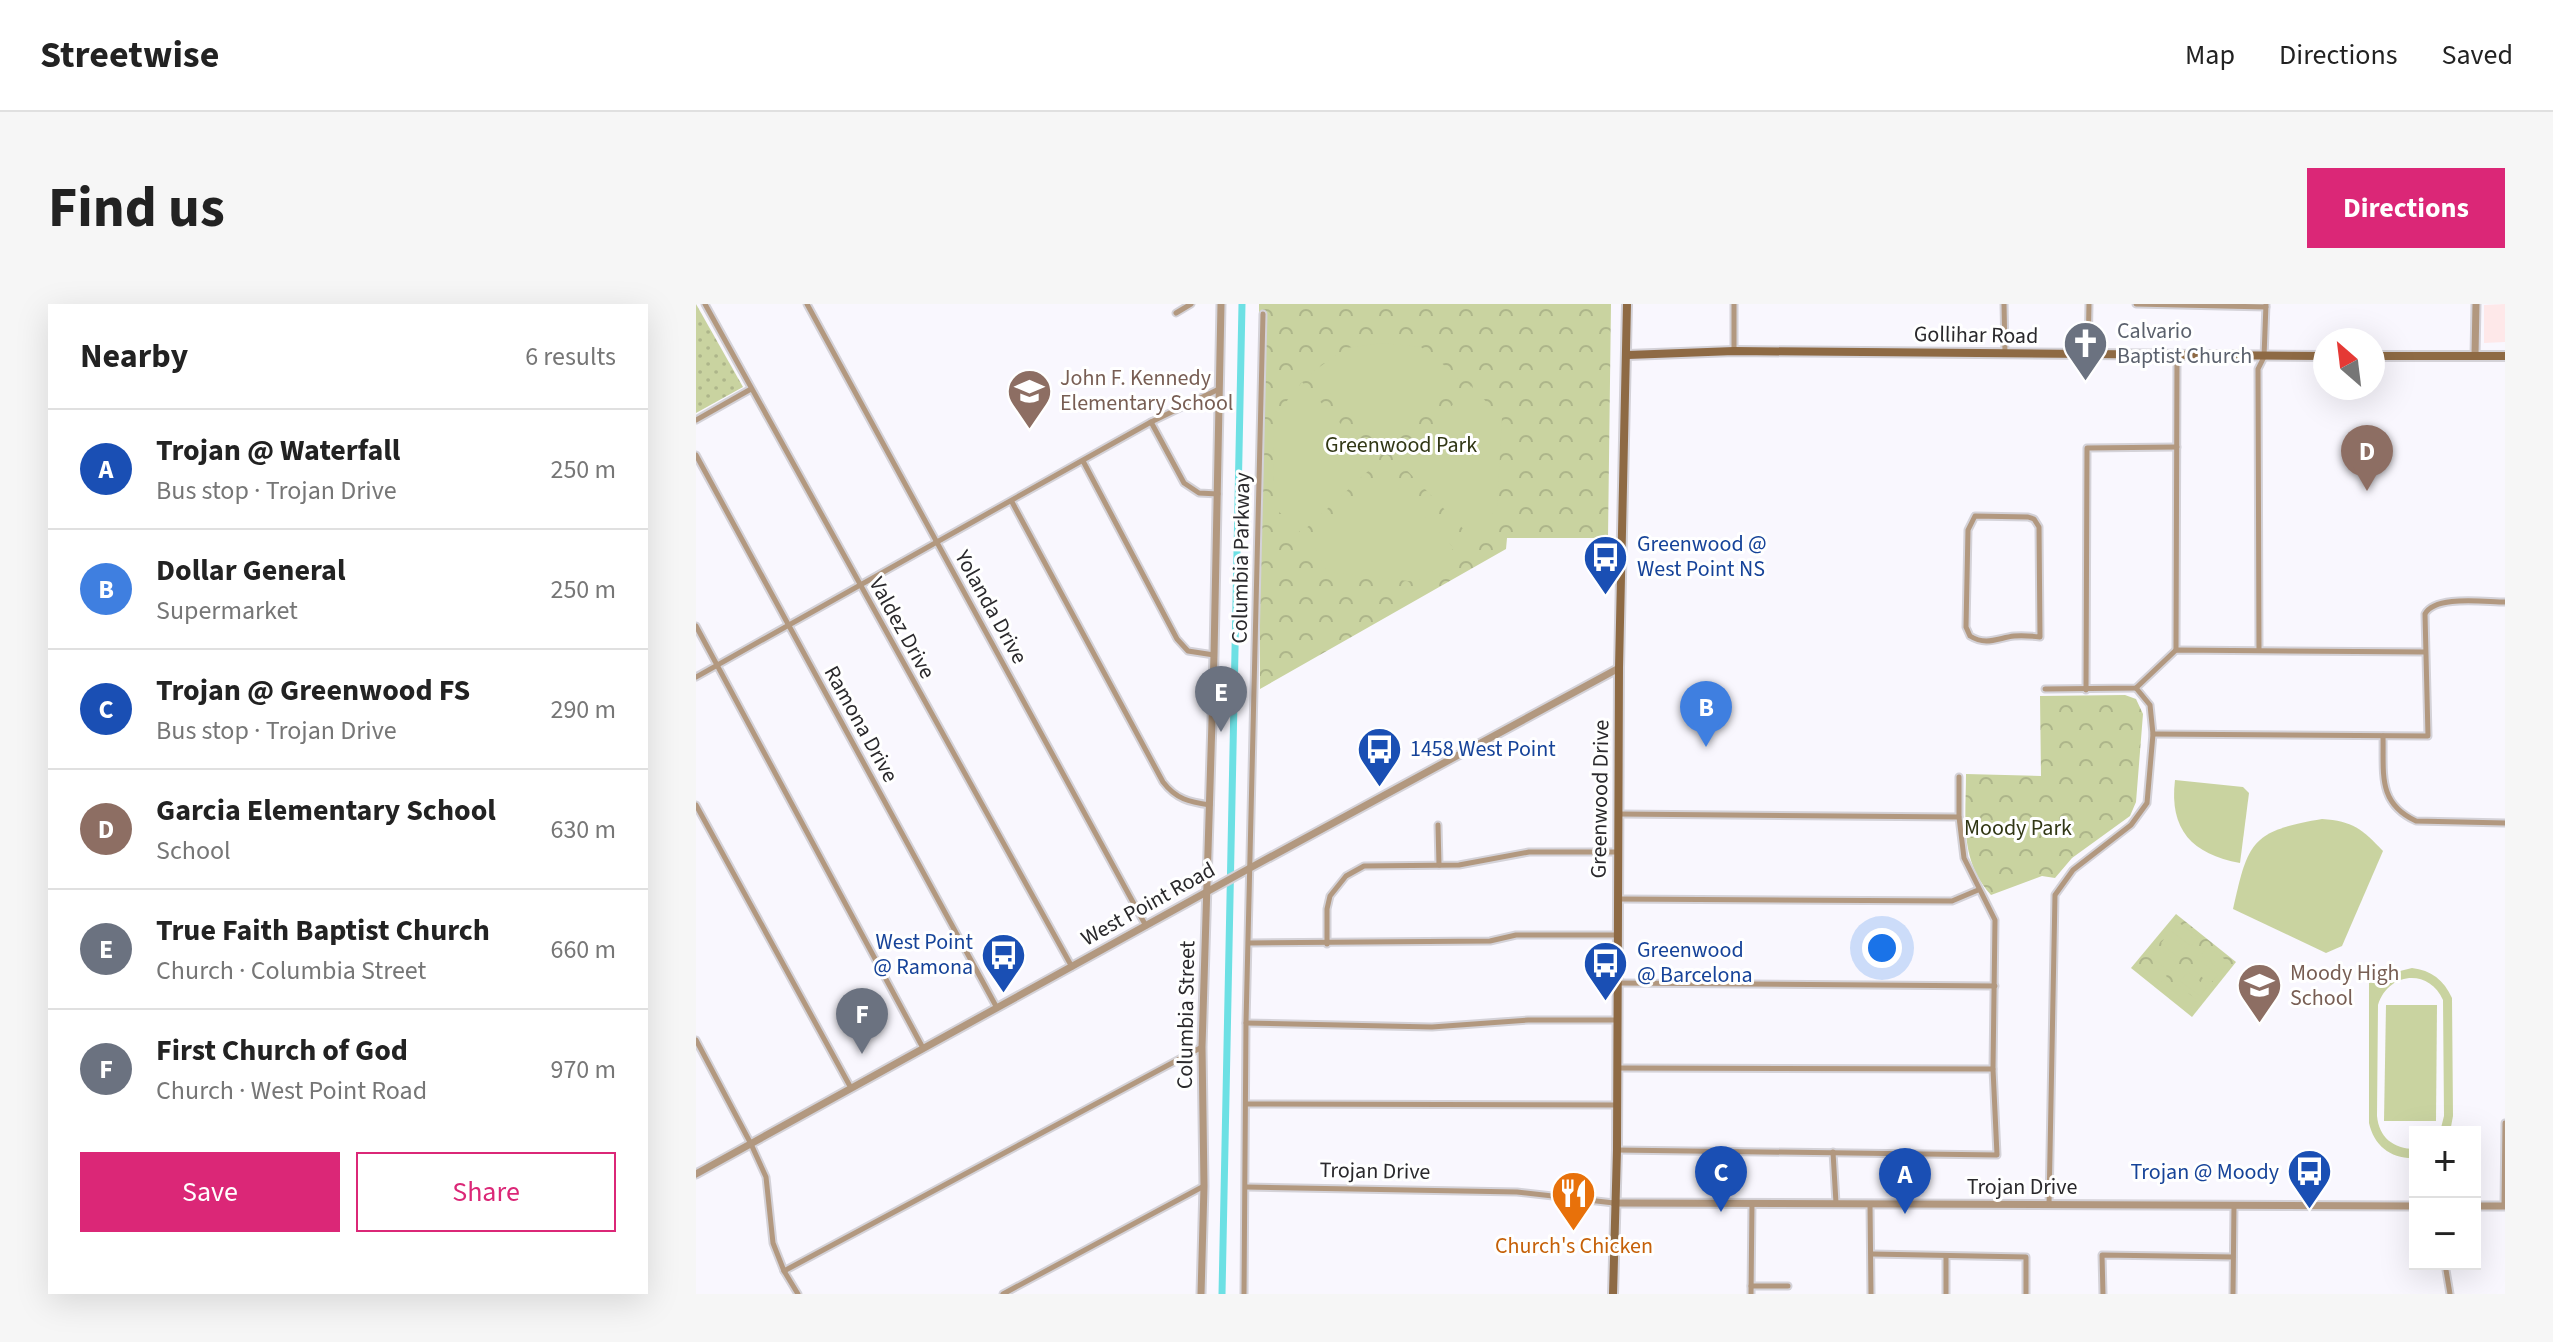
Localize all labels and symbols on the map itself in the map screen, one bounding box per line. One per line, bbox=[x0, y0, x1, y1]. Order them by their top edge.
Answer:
place label: Calvario Baptist Church bbox=[2117, 315, 2252, 372]
street label: Gollihar Road bbox=[1914, 318, 2038, 352]
church icon: Calvario Baptist Church bbox=[2062, 320, 2110, 383]
north arrow bbox=[2313, 328, 2385, 400]
place label: John F. Kennedy Elementary School bbox=[1060, 362, 1233, 419]
school or university icon: John F. Kennedy Elementary School bbox=[1005, 367, 1053, 430]
pin: D bbox=[2341, 425, 2393, 491]
park label: Greenwood Park bbox=[1325, 429, 1477, 461]
street label: Columbia Parkway bbox=[1224, 471, 1259, 644]
place label: Greenwood @ West Point NS bbox=[1637, 528, 1767, 585]
bus stop icon: Greenwood @ West Point NS bbox=[1582, 533, 1630, 596]
street label: Yolanda Drive bbox=[946, 543, 1035, 670]
street label: Valdez Drive bbox=[861, 571, 943, 685]
street label: Ramona Drive bbox=[816, 660, 906, 788]
pin: E bbox=[1195, 666, 1247, 732]
pin: B bbox=[1680, 681, 1732, 747]
street label: Greenwood Drive bbox=[1583, 719, 1617, 879]
bus stop icon: 1458 West Point bbox=[1355, 725, 1403, 788]
place label: 1458 West Point bbox=[1410, 733, 1556, 765]
park label: Moody Park bbox=[1964, 812, 2072, 844]
street label: West Point Road bbox=[1075, 854, 1221, 954]
place label: West Point @ Ramona bbox=[873, 926, 974, 983]
your location bbox=[1862, 928, 1902, 968]
bus stop icon: West Point @ Ramona bbox=[980, 931, 1028, 994]
place label: Greenwood @ Barcelona bbox=[1637, 934, 1753, 991]
bus stop icon: Greenwood @ Barcelona bbox=[1582, 939, 1630, 1002]
street label: Columbia Street bbox=[1169, 940, 1203, 1090]
place label: Moody High School bbox=[2290, 957, 2400, 1014]
school or university icon: Moody High School bbox=[2235, 962, 2283, 1025]
pin: F bbox=[836, 988, 888, 1054]
pin: C bbox=[1695, 1146, 1747, 1212]
pin: A bbox=[1879, 1148, 1931, 1214]
bus stop icon: Trojan @ Moody bbox=[2286, 1148, 2334, 1211]
street label: Trojan Drive bbox=[1319, 1154, 1431, 1188]
place label: Trojan @ Moody bbox=[2131, 1156, 2280, 1188]
restaurant icon: Church's Chicken bbox=[1550, 1169, 1598, 1232]
street label: Trojan Drive bbox=[1967, 1171, 2077, 1203]
place label: Church's Chicken bbox=[1495, 1230, 1653, 1262]

